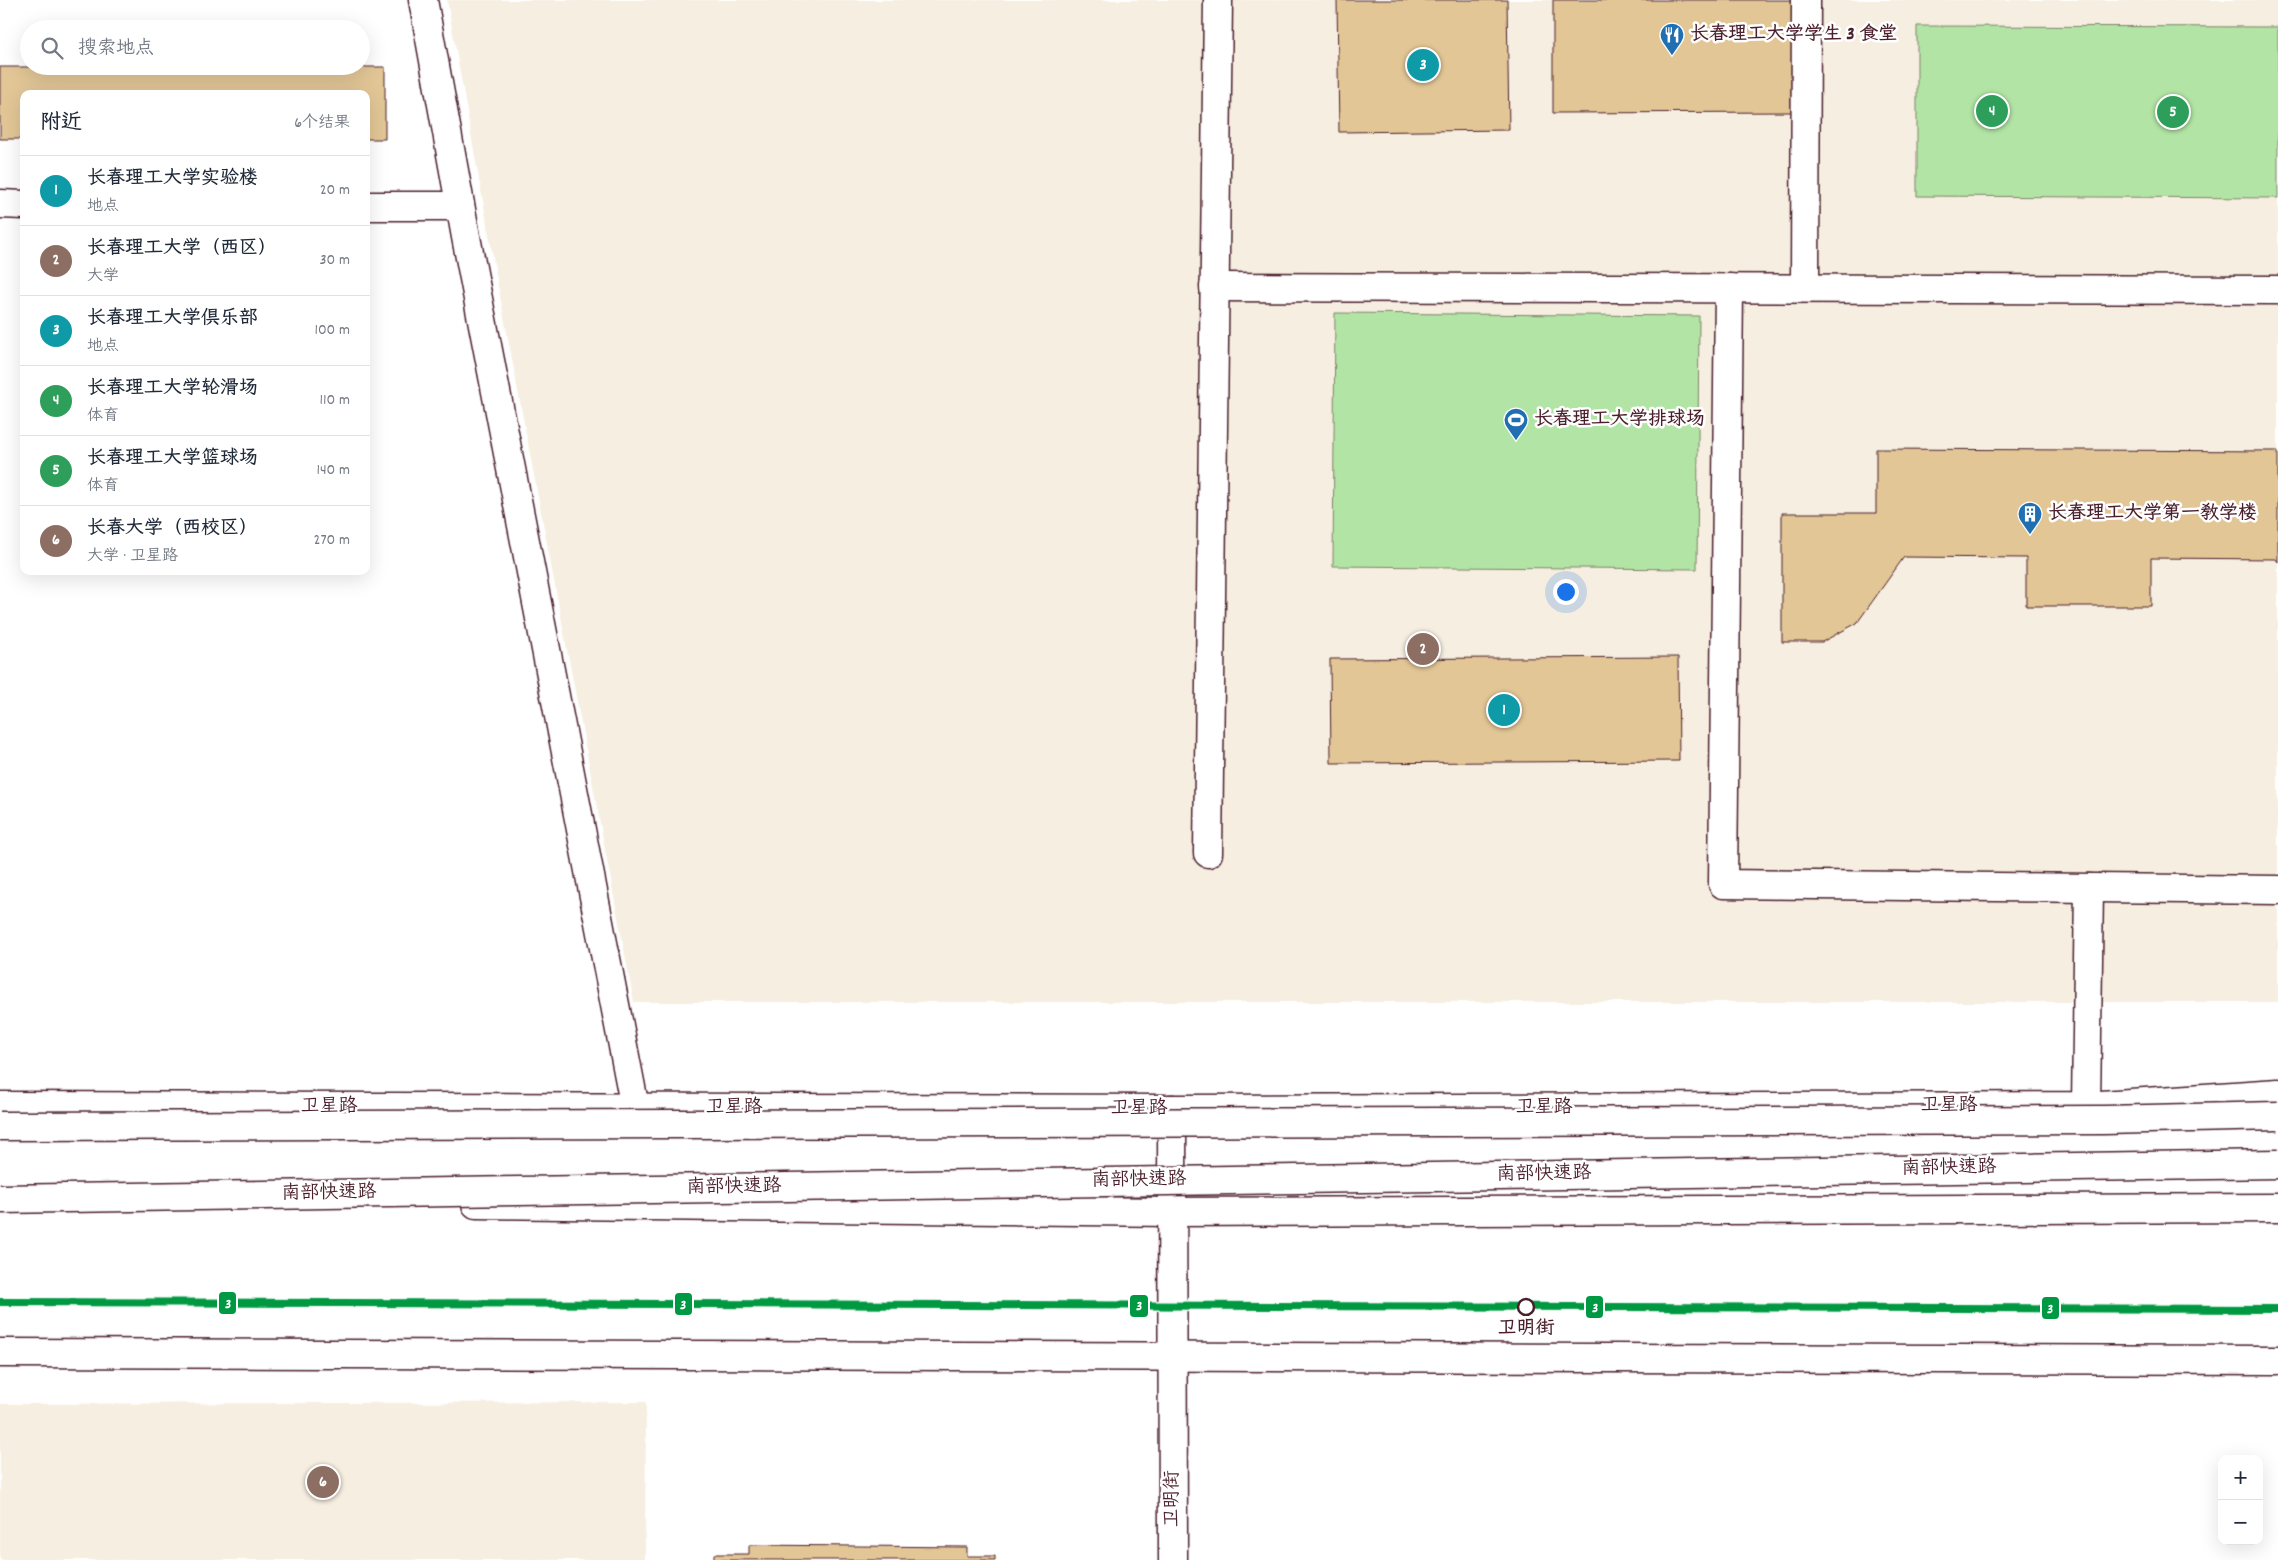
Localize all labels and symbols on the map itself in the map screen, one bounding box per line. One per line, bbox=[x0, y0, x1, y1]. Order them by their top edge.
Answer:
restaurant icon: 长春理工大学学生 3 食堂 bbox=[1659, 22, 1685, 56]
place label: 长春理工大学学生 3 食堂 bbox=[1690, 22, 1897, 49]
pin: 3 bbox=[1407, 46, 1439, 84]
pin: 4 bbox=[1976, 92, 2008, 130]
pin: 5 bbox=[2157, 93, 2189, 131]
sports icon: 长春理工大学排球场 bbox=[1503, 407, 1529, 441]
place label: 长春理工大学排球场 bbox=[1534, 407, 1705, 434]
building icon: 长春理工大学第一教学楼 bbox=[2017, 501, 2043, 535]
place label: 长春理工大学第一教学楼 bbox=[2048, 501, 2257, 528]
your location bbox=[1553, 579, 1579, 605]
pin: 2 bbox=[1407, 630, 1439, 668]
pin: 1 bbox=[1488, 691, 1520, 729]
street label: 卫星路 bbox=[1920, 1093, 1978, 1120]
street label: 卫星路 bbox=[300, 1094, 358, 1121]
street label: 卫星路 bbox=[705, 1095, 763, 1122]
street label: 卫星路 bbox=[1515, 1095, 1573, 1122]
street label: 卫星路 bbox=[1110, 1096, 1168, 1123]
street label: 南部快速路 bbox=[1901, 1155, 1997, 1183]
street label: 南部快速路 bbox=[1496, 1161, 1592, 1189]
street label: 南部快速路 bbox=[1091, 1167, 1187, 1195]
street label: 南部快速路 bbox=[686, 1174, 782, 1202]
street label: 南部快速路 bbox=[281, 1180, 377, 1208]
line badge: 3 bbox=[218, 1291, 237, 1315]
line badge: 3 bbox=[674, 1292, 693, 1316]
line badge: 3 bbox=[1129, 1294, 1149, 1318]
text: 3 bbox=[225, 1295, 231, 1315]
line badge: 3 bbox=[1585, 1295, 1604, 1319]
text: 3 bbox=[680, 1296, 686, 1316]
line badge: 3 bbox=[2041, 1296, 2060, 1320]
text: 3 bbox=[1136, 1297, 1142, 1317]
marker: 卫明街 bbox=[1517, 1298, 1535, 1316]
text: 3 bbox=[1592, 1299, 1598, 1319]
text: 3 bbox=[2047, 1300, 2053, 1320]
place label: 卫明街 bbox=[1497, 1316, 1555, 1343]
pin: 6 bbox=[307, 1463, 339, 1501]
street label: 卫明街 bbox=[1160, 1470, 1187, 1528]

